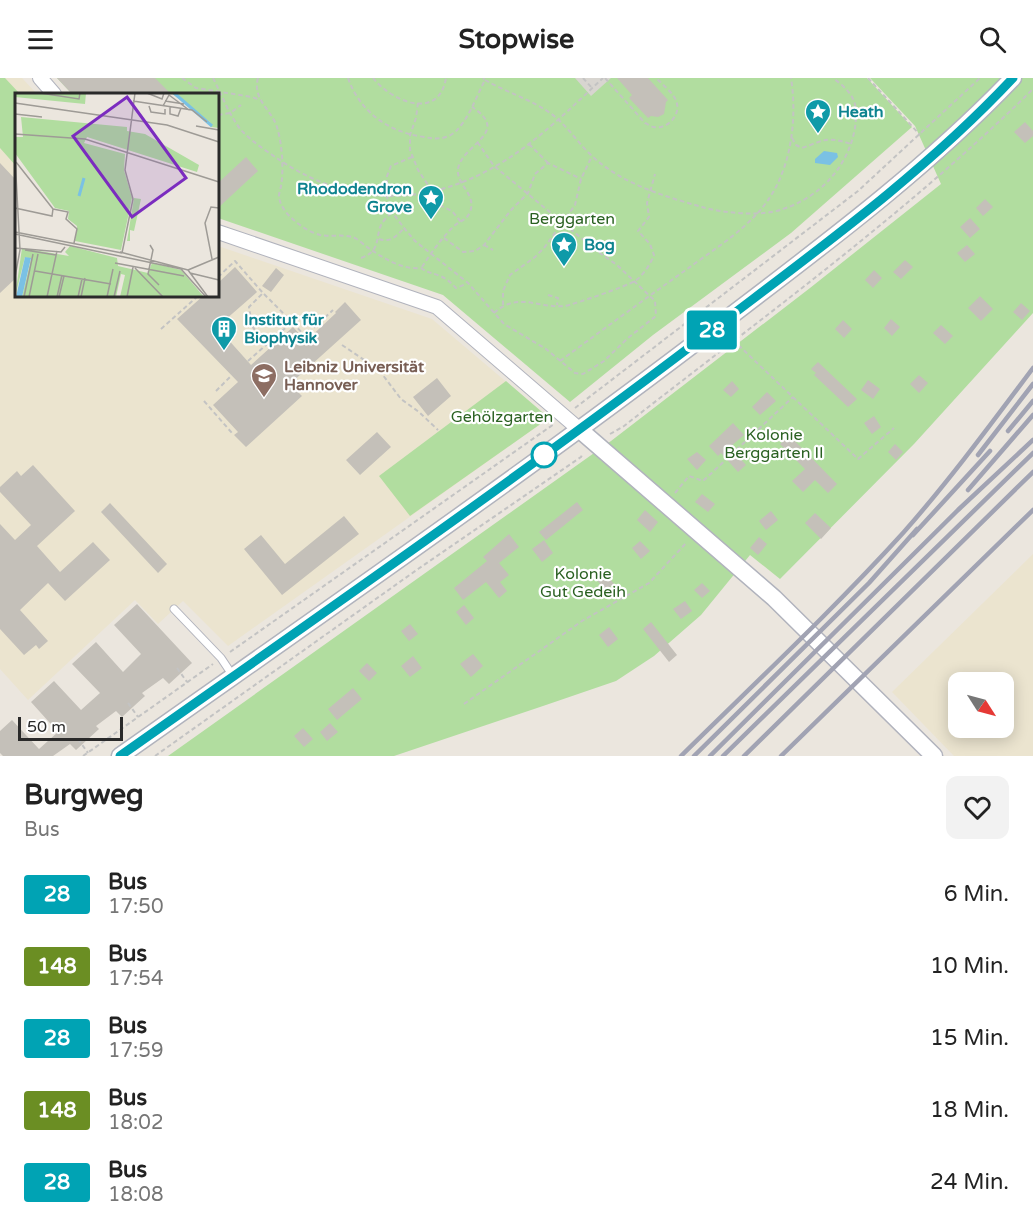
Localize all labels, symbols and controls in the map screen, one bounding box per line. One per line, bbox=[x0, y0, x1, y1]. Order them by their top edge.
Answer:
icon: menu bbox=[24, 23, 57, 56]
text: Stopwise bbox=[459, 23, 574, 56]
icon: search bbox=[976, 23, 1009, 56]
inset map bbox=[15, 93, 219, 297]
place icon: Heath bbox=[803, 97, 833, 135]
place label: Heath bbox=[838, 102, 884, 122]
place label: Rhododendron Grove bbox=[297, 179, 412, 217]
place icon: Rhododendron Grove bbox=[416, 183, 446, 221]
park label: Berggarten bbox=[529, 209, 615, 229]
place icon: Bog bbox=[549, 230, 579, 268]
place label: Bog bbox=[584, 235, 615, 255]
place label: Institut für Biophysik bbox=[244, 310, 325, 348]
line badge: 28 bbox=[685, 310, 739, 350]
building icon: Institut für Biophysik bbox=[209, 314, 239, 352]
text: 28 bbox=[699, 318, 725, 343]
place label: Leibniz Universität Hannover bbox=[284, 357, 425, 395]
school or university icon: Leibniz Universität Hannover bbox=[249, 361, 279, 399]
park label: Gehölzgarten bbox=[451, 407, 553, 427]
park label: Kolonie Berggarten II bbox=[724, 425, 824, 463]
unlabelled marker bbox=[531, 442, 557, 468]
park label: Kolonie Gut Gedeih bbox=[540, 564, 626, 602]
north arrow bbox=[948, 672, 1014, 738]
map controls bbox=[948, 672, 1014, 738]
scale bar bbox=[18, 714, 123, 742]
text: 50 m bbox=[27, 717, 66, 737]
button: heart bbox=[946, 776, 1009, 839]
text: Burgweg bbox=[24, 778, 144, 812]
text: Bus bbox=[24, 818, 60, 842]
text: Bus bbox=[108, 869, 147, 895]
text: 6 Min. bbox=[944, 881, 1009, 907]
text: 28 bbox=[44, 882, 70, 907]
text: 17:50 bbox=[108, 895, 163, 919]
text: Bus bbox=[108, 941, 147, 967]
text: 10 Min. bbox=[930, 953, 1009, 979]
text: 148 bbox=[37, 954, 77, 979]
text: 17:54 bbox=[108, 967, 163, 991]
text: Bus bbox=[108, 1013, 147, 1039]
text: 15 Min. bbox=[930, 1025, 1009, 1051]
text: 28 bbox=[44, 1026, 70, 1051]
text: 17:59 bbox=[108, 1039, 163, 1063]
text: Bus bbox=[108, 1085, 147, 1111]
text: 18 Min. bbox=[930, 1097, 1009, 1123]
text: 148 bbox=[37, 1098, 77, 1123]
text: 18:02 bbox=[108, 1111, 163, 1135]
text: Bus bbox=[108, 1157, 147, 1183]
text: 24 Min. bbox=[930, 1169, 1009, 1195]
text: 28 bbox=[44, 1170, 70, 1195]
text: 18:08 bbox=[108, 1183, 163, 1207]

